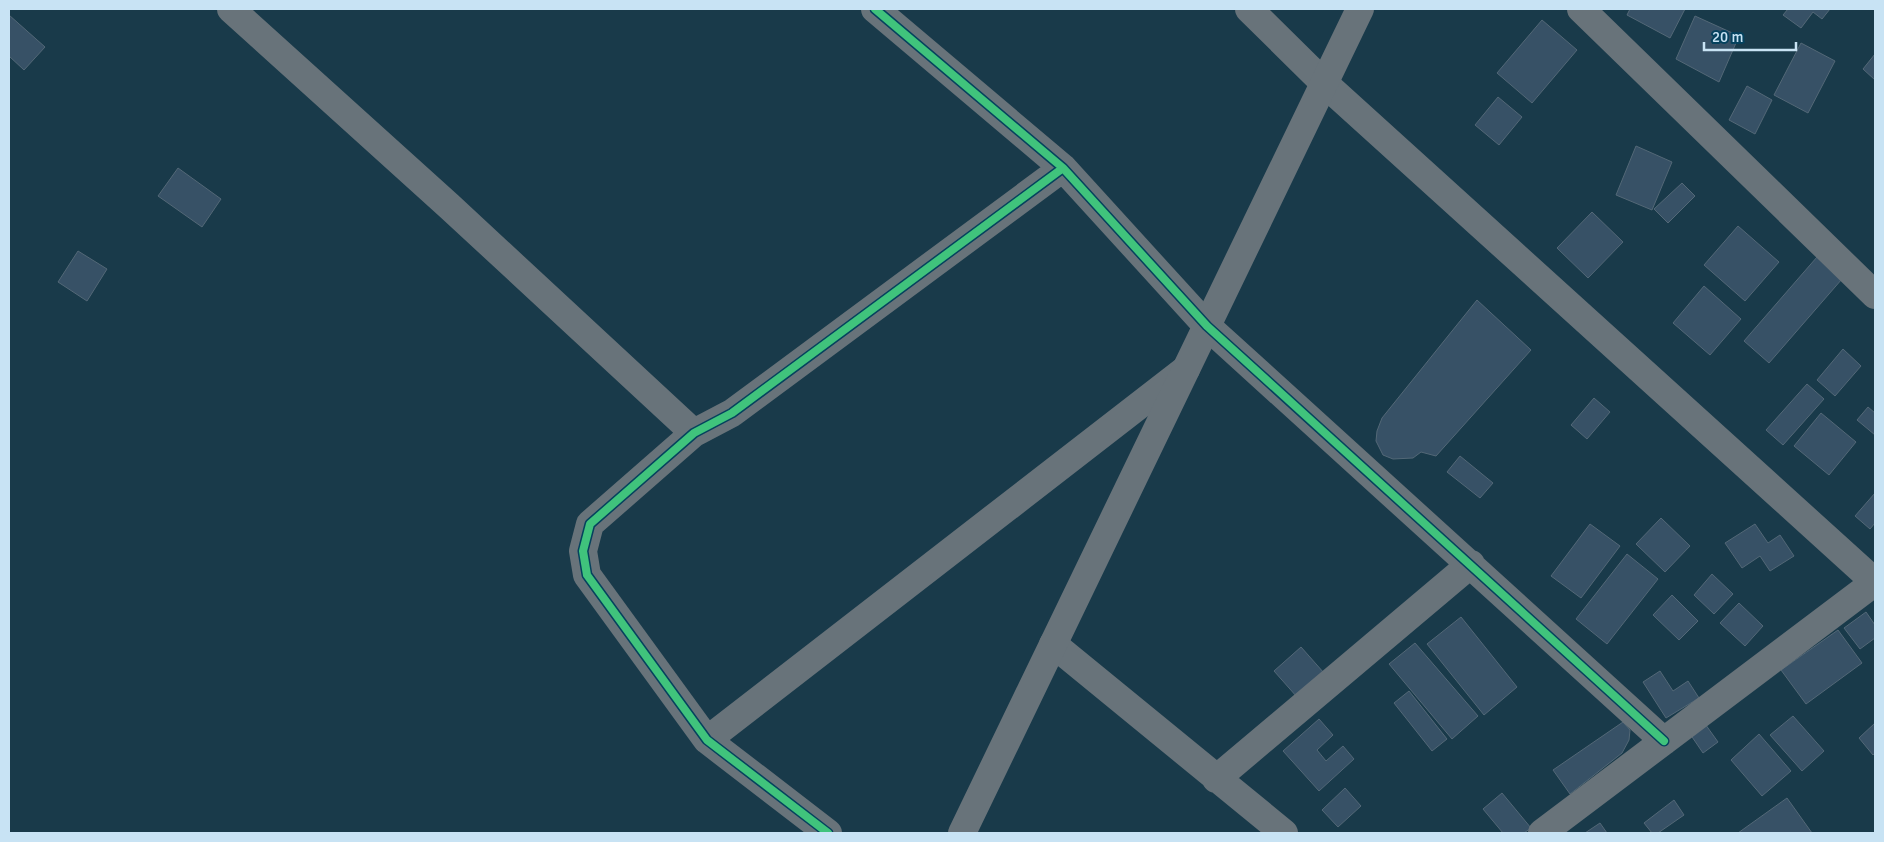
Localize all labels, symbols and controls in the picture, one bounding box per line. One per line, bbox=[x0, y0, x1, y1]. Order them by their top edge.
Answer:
scale bar bbox=[1704, 20, 1796, 52]
text: 20 m bbox=[1712, 28, 1743, 46]

